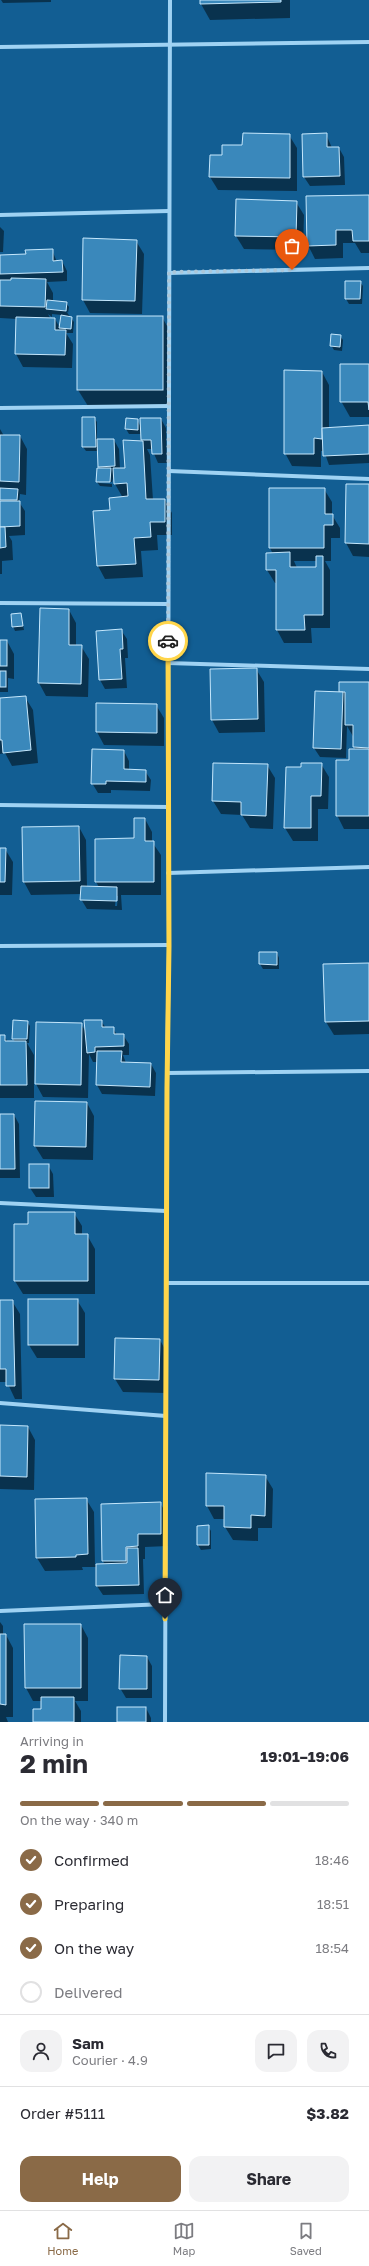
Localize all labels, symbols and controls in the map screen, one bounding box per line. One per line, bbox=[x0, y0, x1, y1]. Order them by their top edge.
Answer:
pin bbox=[275, 229, 309, 270]
icon: bag bbox=[281, 235, 303, 257]
courier bbox=[148, 621, 188, 661]
icon: car bbox=[157, 630, 179, 652]
pin bbox=[148, 1578, 182, 1619]
icon: home bbox=[154, 1584, 176, 1606]
text: Arriving in bbox=[20, 1733, 84, 1749]
text: 19:01–19:06 bbox=[260, 1747, 349, 1765]
text: 2 min bbox=[20, 1748, 88, 1779]
text: On the way · 340 m bbox=[20, 1812, 138, 1828]
icon: check bbox=[20, 1849, 42, 1871]
text: Confirmed bbox=[54, 1851, 129, 1869]
text: 18:46 bbox=[315, 1852, 349, 1868]
icon: check bbox=[20, 1893, 42, 1915]
text: Preparing bbox=[54, 1895, 124, 1913]
text: 18:51 bbox=[317, 1896, 349, 1912]
icon: check bbox=[20, 1937, 42, 1959]
text: On the way bbox=[54, 1939, 134, 1957]
text: 18:54 bbox=[315, 1940, 349, 1956]
text: Delivered bbox=[54, 1983, 122, 2001]
button: person bbox=[20, 2030, 62, 2072]
button: chat bbox=[255, 2030, 297, 2072]
button: phone bbox=[307, 2030, 349, 2072]
text: Sam bbox=[72, 2034, 104, 2052]
text: Courier · 4.9 bbox=[72, 2052, 148, 2068]
text: Order #5111 bbox=[20, 2104, 105, 2122]
text: $3.82 bbox=[306, 2104, 349, 2122]
button: Help bbox=[20, 2156, 181, 2202]
button: Share bbox=[189, 2156, 349, 2202]
tab: Home bbox=[47, 2220, 78, 2257]
tab: Map bbox=[173, 2220, 195, 2257]
tab: Saved bbox=[290, 2220, 322, 2257]

